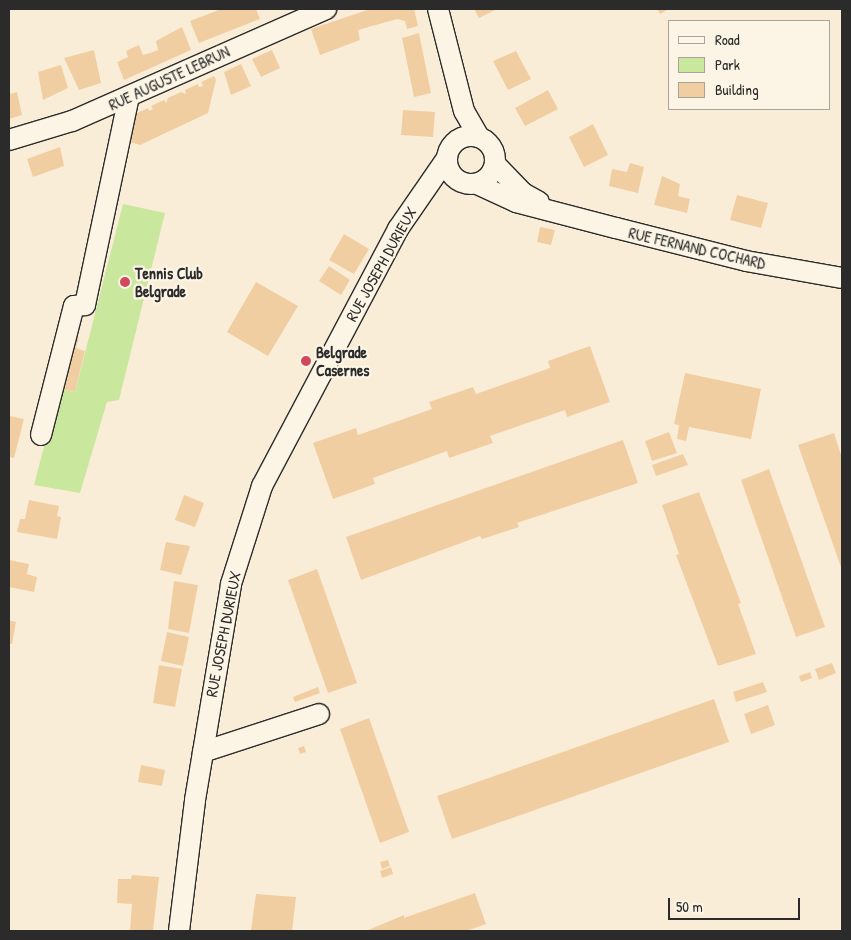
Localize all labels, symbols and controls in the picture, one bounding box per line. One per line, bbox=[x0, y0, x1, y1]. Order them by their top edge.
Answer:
legend bbox=[668, 20, 831, 110]
text: Road bbox=[715, 29, 740, 50]
street label: RUE AUGUSTE LEBRUN bbox=[105, 42, 233, 114]
text: Park bbox=[715, 54, 740, 75]
text: Building bbox=[715, 79, 759, 100]
street label: RUE JOSEPH DURIEUX bbox=[342, 203, 420, 325]
street label: RUE FERNAND COCHARD bbox=[627, 223, 767, 273]
place label: Tennis Club Belgrade bbox=[135, 263, 203, 301]
marker: Tennis Club Belgrade bbox=[119, 276, 131, 288]
place label: Belgrade Casernes bbox=[316, 342, 369, 380]
marker: Belgrade Casernes bbox=[300, 355, 312, 367]
street label: RUE JOSEPH DURIEUX bbox=[201, 569, 245, 699]
scale bar bbox=[671, 888, 804, 920]
text: 50 m bbox=[676, 896, 703, 917]

